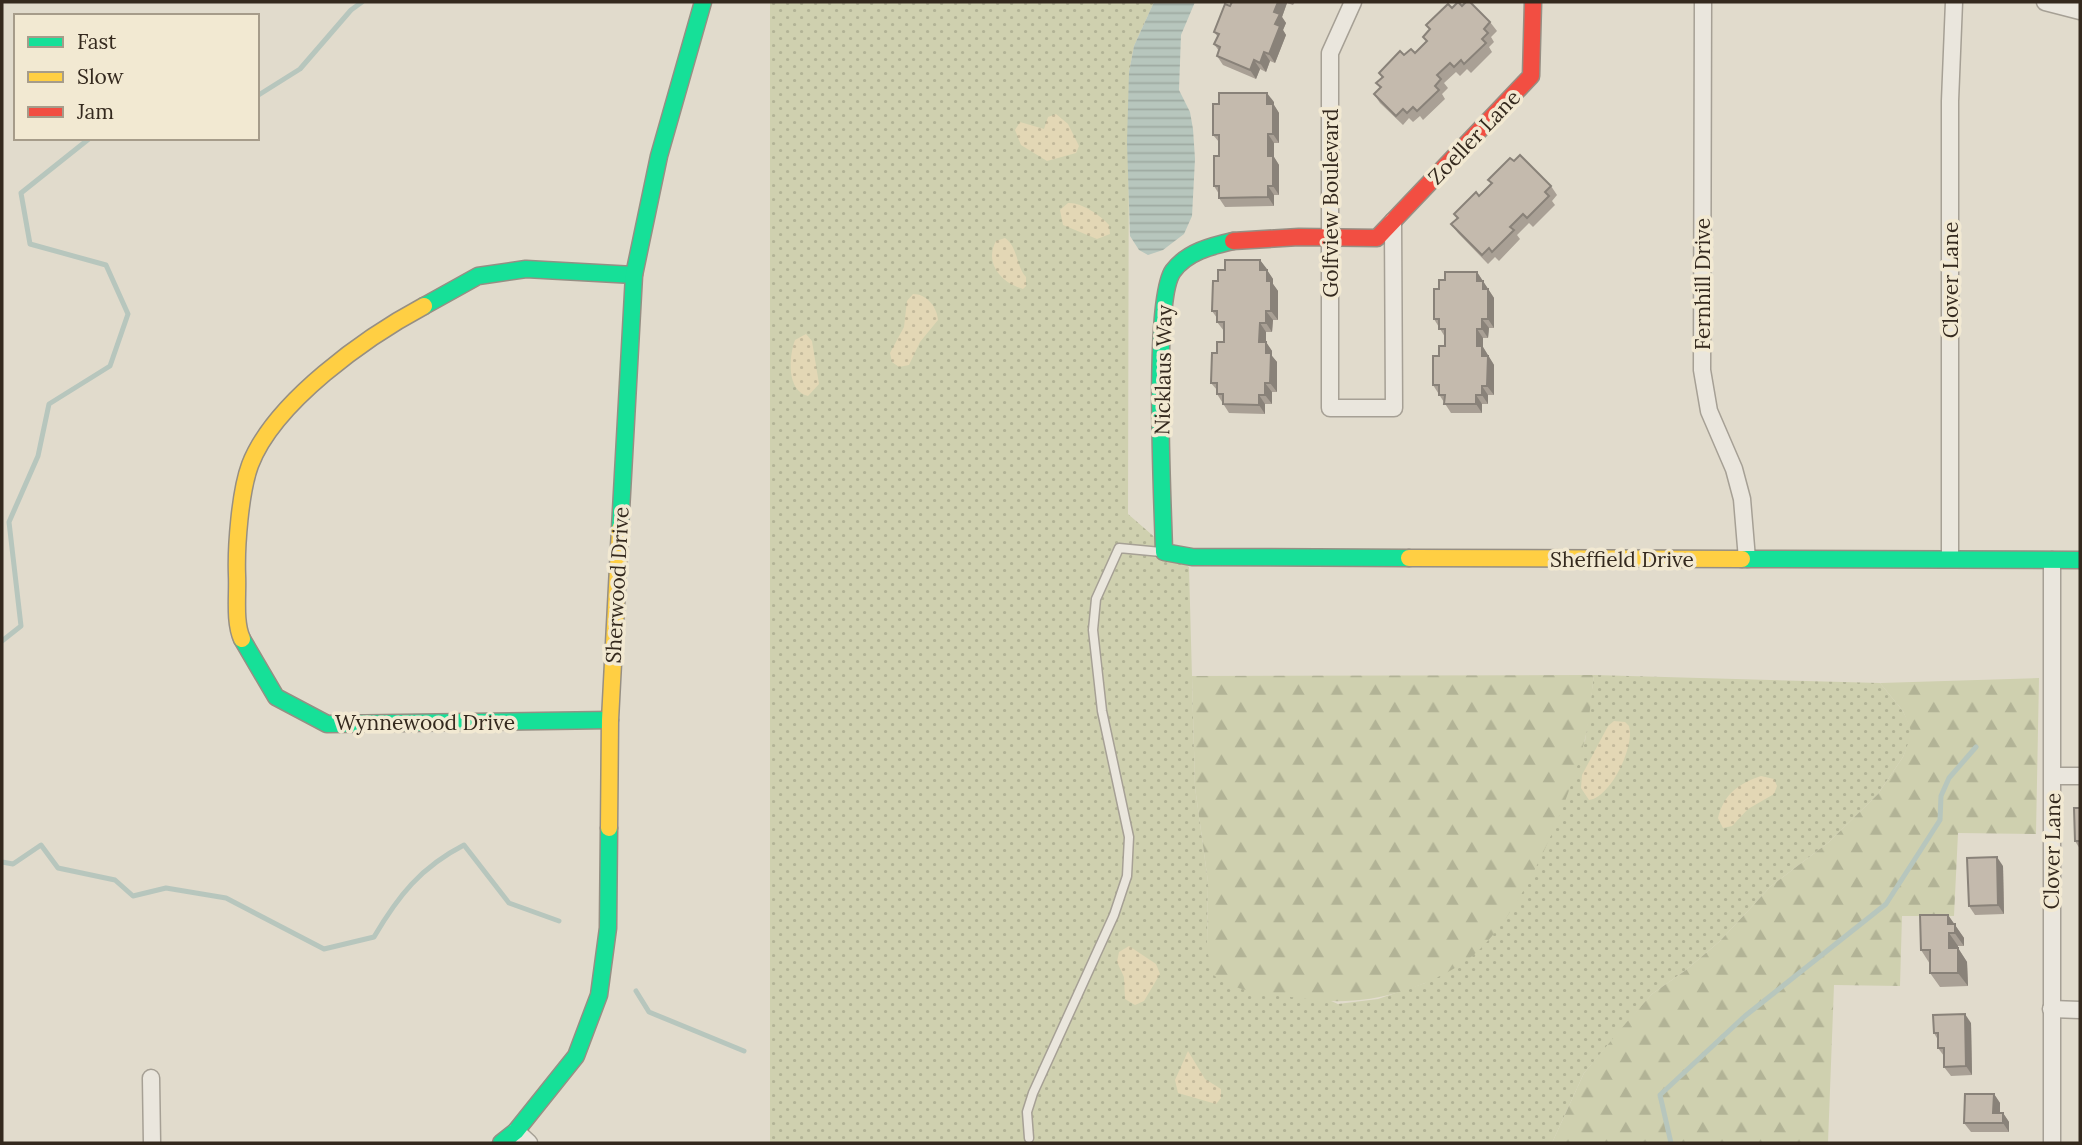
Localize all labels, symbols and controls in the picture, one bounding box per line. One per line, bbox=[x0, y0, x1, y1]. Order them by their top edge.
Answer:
legend bbox=[14, 14, 259, 140]
text: Fast bbox=[77, 28, 117, 55]
text: Slow bbox=[77, 63, 124, 90]
street label: Zoeller Lane bbox=[1422, 84, 1526, 190]
text: Jam bbox=[76, 98, 114, 125]
street label: Golfview Boulevard bbox=[1317, 108, 1344, 298]
street label: Fernhill Drive bbox=[1689, 218, 1716, 350]
street label: Clover Lane bbox=[1937, 222, 1964, 338]
street label: Nicklaus Way bbox=[1148, 305, 1178, 435]
street label: Sherwood Drive bbox=[599, 506, 635, 664]
street label: Sheffield Drive bbox=[1550, 546, 1694, 573]
street label: Wynnewood Drive bbox=[335, 709, 515, 736]
street label: Clover Lane bbox=[2037, 792, 2067, 910]

